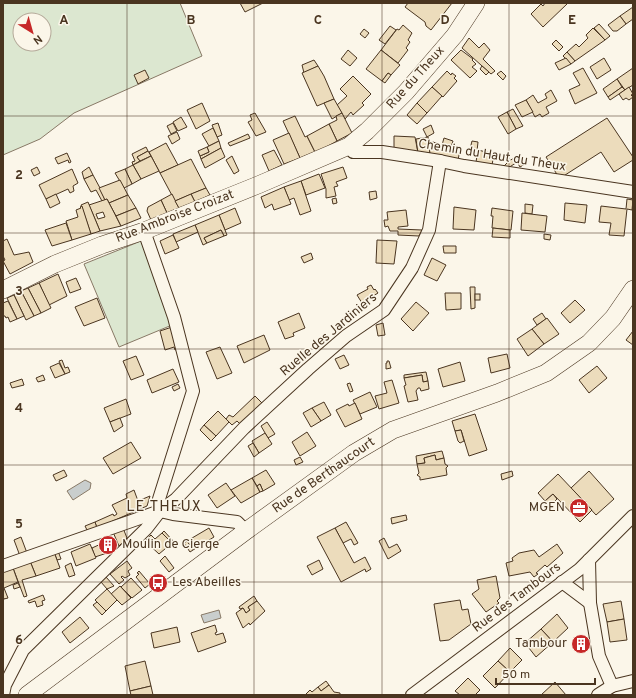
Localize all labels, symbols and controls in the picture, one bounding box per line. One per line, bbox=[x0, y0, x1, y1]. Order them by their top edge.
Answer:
north arrow bbox=[12, 12, 52, 52]
text: A bbox=[59, 13, 69, 29]
text: B bbox=[187, 13, 196, 29]
text: C bbox=[314, 13, 322, 29]
text: D bbox=[440, 13, 450, 29]
text: E bbox=[568, 13, 576, 29]
text: N bbox=[30, 31, 45, 47]
street label: Rue du Theux bbox=[384, 43, 449, 113]
street label: Chemin du Haut du Theux bbox=[417, 136, 567, 176]
text: 2 bbox=[15, 168, 23, 184]
street label: Rue Ambroise Croizat bbox=[114, 187, 236, 247]
text: 3 bbox=[15, 284, 23, 300]
street label: Ruelle des Jardiniers bbox=[277, 290, 381, 380]
text: 4 bbox=[15, 401, 23, 417]
street label: Rue de Berthaucourt bbox=[270, 435, 378, 517]
office icon: MGEN bbox=[568, 497, 590, 519]
district label: LE THEUX bbox=[126, 498, 202, 517]
place label: MGEN bbox=[529, 500, 565, 516]
text: 5 bbox=[15, 517, 23, 533]
building icon: Moulin de Cierge bbox=[97, 534, 119, 556]
place label: Moulin de Cierge bbox=[122, 537, 219, 553]
street label: Rue des Tambours bbox=[470, 560, 564, 636]
bus stop icon: Les Abeilles bbox=[147, 572, 169, 594]
place label: Les Abeilles bbox=[172, 575, 241, 591]
text: 6 bbox=[15, 633, 23, 649]
building icon: Tambour bbox=[570, 633, 592, 655]
place label: Tambour bbox=[515, 636, 567, 652]
scale bar bbox=[496, 660, 595, 686]
text: 50 m bbox=[502, 667, 530, 683]

